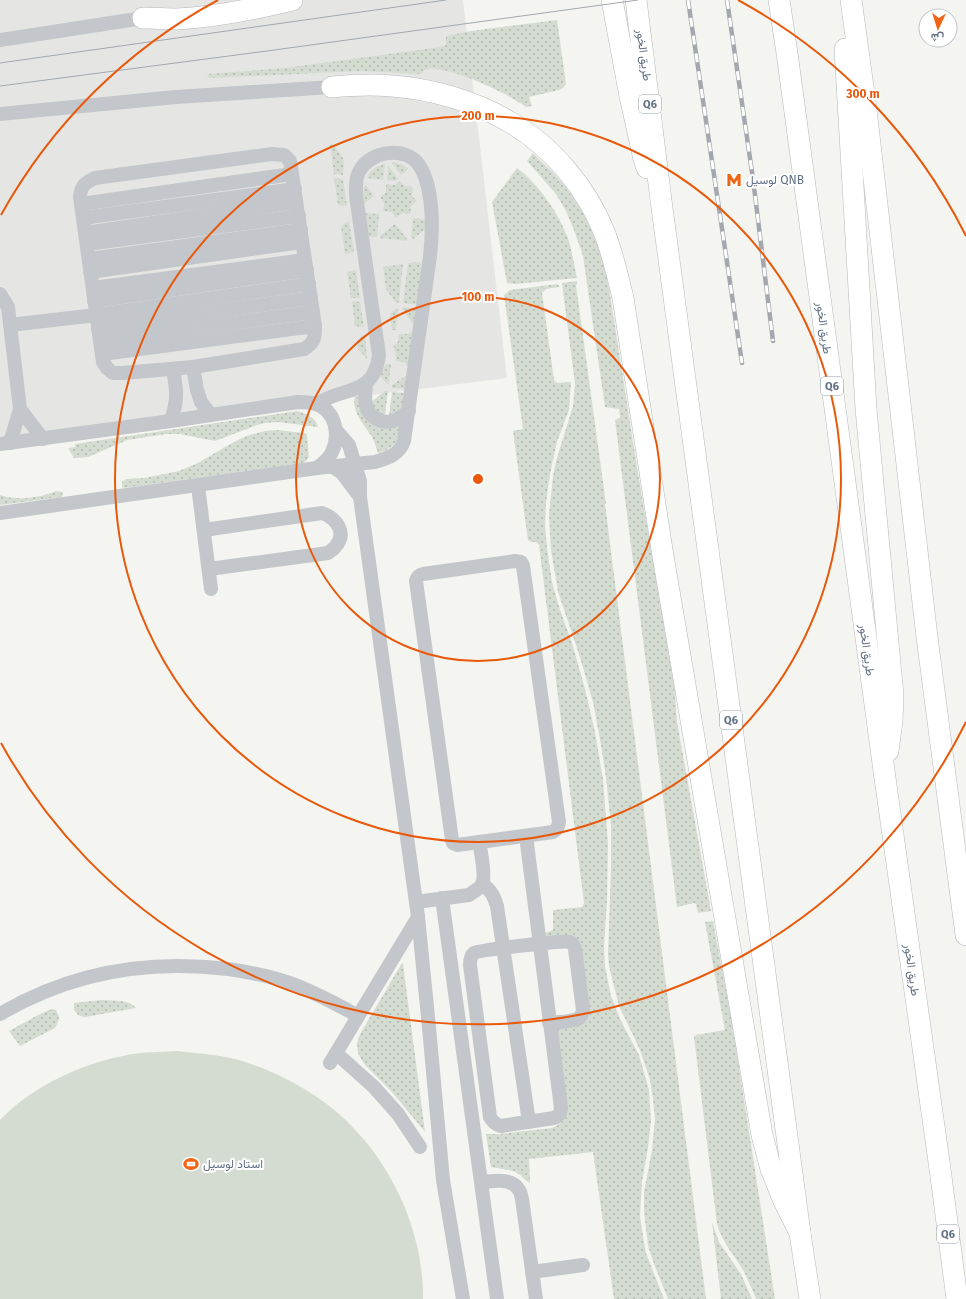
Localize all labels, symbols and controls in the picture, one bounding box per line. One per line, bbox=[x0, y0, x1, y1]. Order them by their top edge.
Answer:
north arrow bbox=[918, 8, 958, 48]
street label: طريق الخور bbox=[632, 27, 655, 82]
text: ش bbox=[930, 31, 944, 44]
text: 300 m bbox=[845, 87, 880, 101]
road number: Q6 bbox=[639, 95, 661, 113]
text: 200 m bbox=[461, 109, 495, 123]
metro station icon: لوسيل QNB bbox=[725, 171, 743, 189]
place label: لوسيل QNB bbox=[746, 173, 804, 188]
text: 100 m bbox=[462, 290, 494, 304]
street label: طريق الخور bbox=[812, 300, 835, 355]
road number: Q6 bbox=[821, 377, 843, 395]
centre of rings bbox=[471, 472, 485, 486]
street label: طريق الخور bbox=[855, 622, 878, 677]
road number: Q6 bbox=[720, 711, 742, 729]
street label: طريق الخور bbox=[900, 942, 923, 997]
sports icon: استاد لوسيل bbox=[182, 1155, 200, 1173]
place label: استاد لوسيل bbox=[203, 1157, 263, 1172]
road number: Q6 bbox=[937, 1225, 959, 1243]

